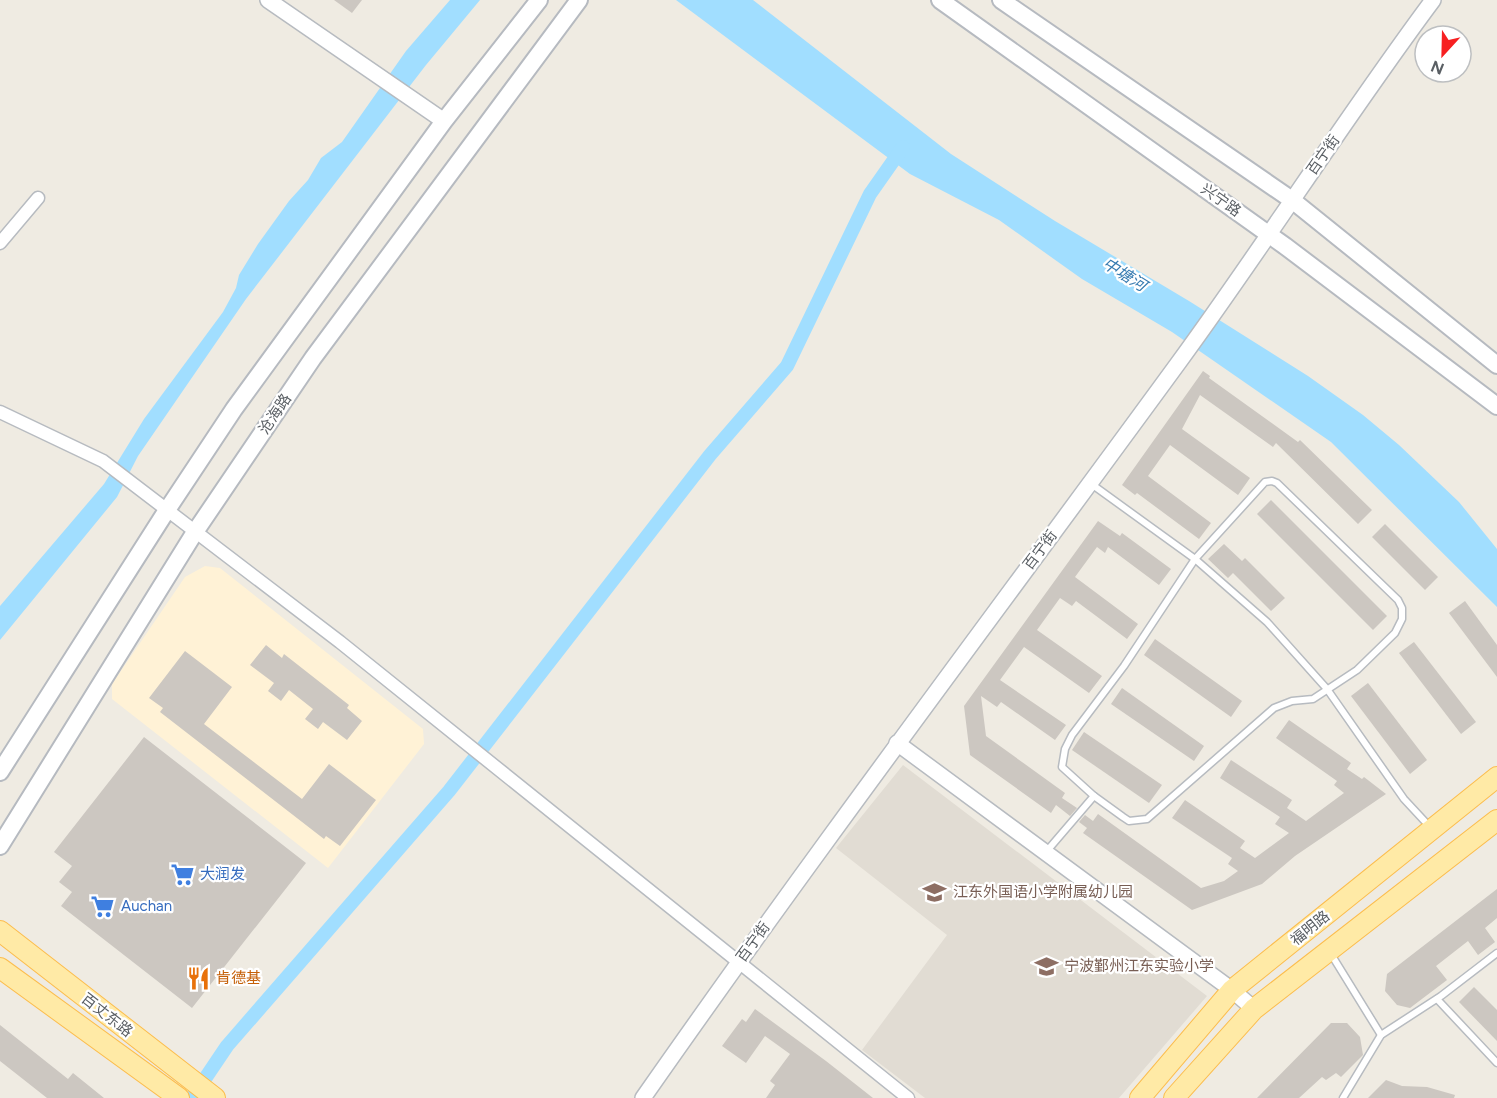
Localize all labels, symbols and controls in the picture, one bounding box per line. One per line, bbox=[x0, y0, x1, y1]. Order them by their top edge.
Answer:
north arrow bbox=[1413, 24, 1473, 84]
text: N bbox=[1428, 56, 1447, 79]
street label: 百宁街 bbox=[1303, 131, 1343, 179]
street label: 兴宁路 bbox=[1197, 180, 1245, 220]
water label: 中塘河 bbox=[1099, 254, 1153, 297]
street label: 沧海路 bbox=[255, 390, 295, 438]
street label: 百宁街 bbox=[1019, 527, 1061, 573]
supermarket icon: 大润发 bbox=[169, 861, 195, 887]
place label: 大润发 bbox=[200, 865, 245, 883]
school or university icon: 江东外国语小学附属幼儿园 bbox=[922, 879, 948, 905]
place label: 江东外国语小学附属幼儿园 bbox=[953, 883, 1133, 901]
supermarket icon: Auchan bbox=[90, 893, 116, 919]
place label: Auchan bbox=[121, 897, 172, 915]
street label: 福明路 bbox=[1287, 907, 1333, 949]
street label: 百宁街 bbox=[732, 919, 774, 965]
school or university icon: 宁波鄞州江东实验小学 bbox=[1033, 953, 1059, 979]
place label: 宁波鄞州江东实验小学 bbox=[1064, 957, 1214, 975]
restaurant icon: 肯德基 bbox=[185, 965, 211, 991]
place label: 肯德基 bbox=[216, 969, 261, 987]
street label: 百丈东路 bbox=[78, 989, 136, 1041]

